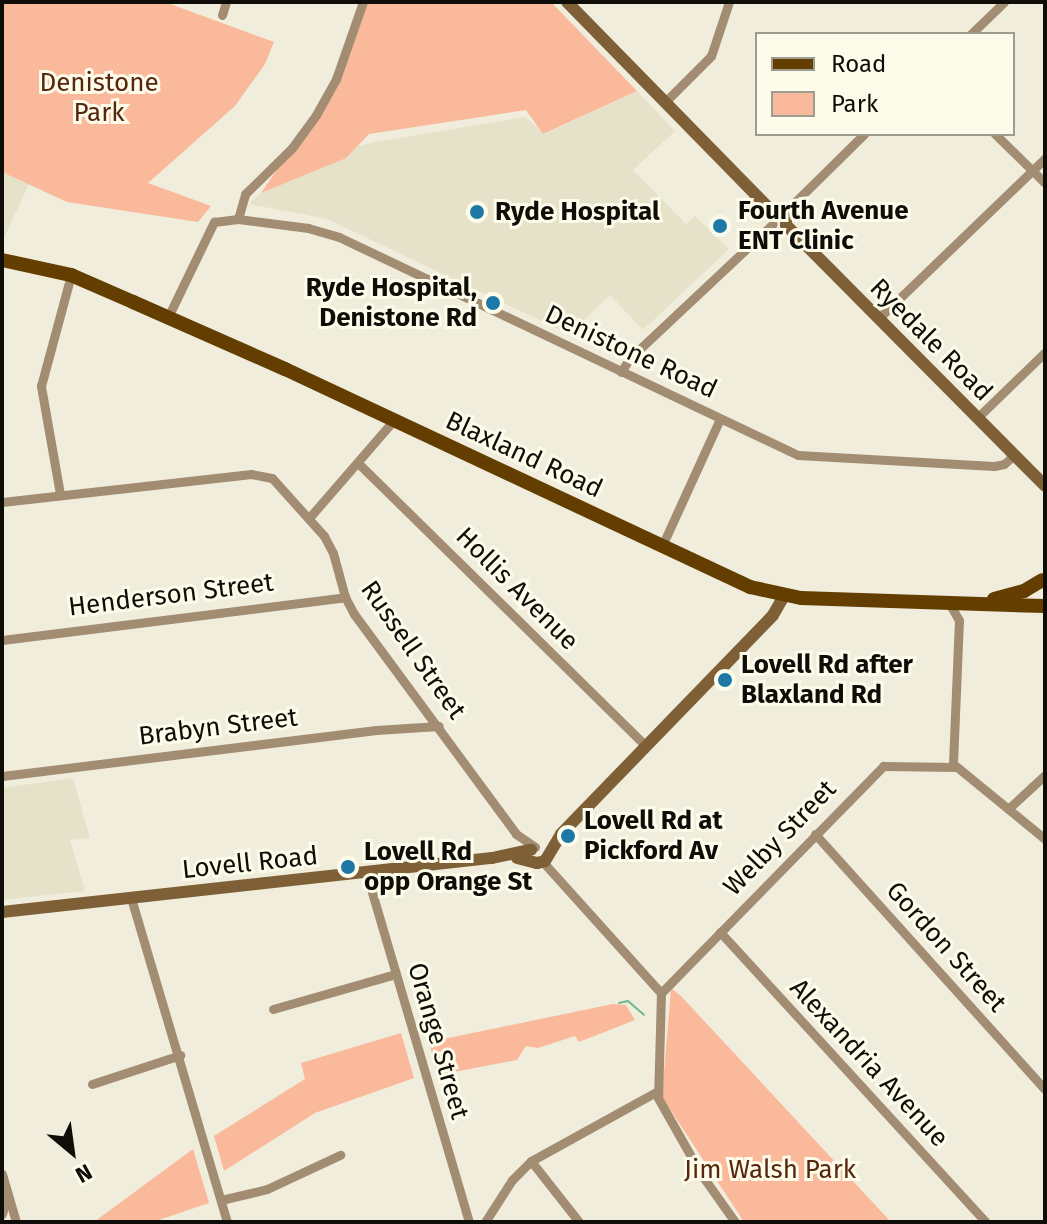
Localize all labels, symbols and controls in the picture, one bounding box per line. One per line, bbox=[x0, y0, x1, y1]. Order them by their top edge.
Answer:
legend bbox=[755, 32, 1015, 136]
text: Road bbox=[831, 50, 886, 78]
park label: Denistone Park bbox=[39, 67, 159, 128]
text: Park bbox=[831, 90, 878, 118]
place label: Fourth Avenue ENT Clinic bbox=[738, 195, 908, 256]
place label: Ryde Hospital bbox=[495, 196, 660, 228]
marker: Ryde Hospital bbox=[466, 201, 488, 223]
marker: Fourth Avenue ENT Clinic bbox=[709, 215, 731, 237]
place label: Ryde Hospital, Denistone Rd bbox=[306, 272, 477, 334]
street label: Ryedale Road bbox=[863, 272, 999, 408]
marker: Ryde Hospital, Denistone Rd bbox=[484, 294, 502, 312]
street label: Denistone Road bbox=[540, 299, 722, 405]
street label: Blaxland Road bbox=[441, 405, 607, 505]
street label: Hollis Avenue bbox=[449, 521, 585, 657]
street label: Henderson Street bbox=[67, 567, 275, 623]
street label: Russell Street bbox=[354, 575, 472, 725]
place label: Lovell Rd after Blaxland Rd bbox=[741, 649, 913, 710]
marker: Lovell Rd after Blaxland Rd bbox=[716, 671, 734, 689]
street label: Brabyn Street bbox=[137, 702, 299, 752]
street label: Welby Street bbox=[717, 774, 843, 902]
place label: Lovell Rd at Pickford Av bbox=[584, 805, 722, 866]
marker: Lovell Rd at Pickford Av bbox=[559, 827, 577, 845]
place label: Lovell Rd opp Orange St bbox=[364, 836, 532, 898]
street label: Lovell Road bbox=[181, 840, 319, 886]
marker: Lovell Rd opp Orange St bbox=[339, 858, 357, 876]
street label: Gordon Street bbox=[879, 876, 1013, 1018]
street label: Orange Street bbox=[401, 959, 475, 1123]
street label: Alexandria Avenue bbox=[783, 973, 955, 1153]
north arrow bbox=[32, 1112, 112, 1192]
park label: Jim Walsh Park bbox=[684, 1154, 856, 1186]
text: N bbox=[71, 1158, 97, 1189]

